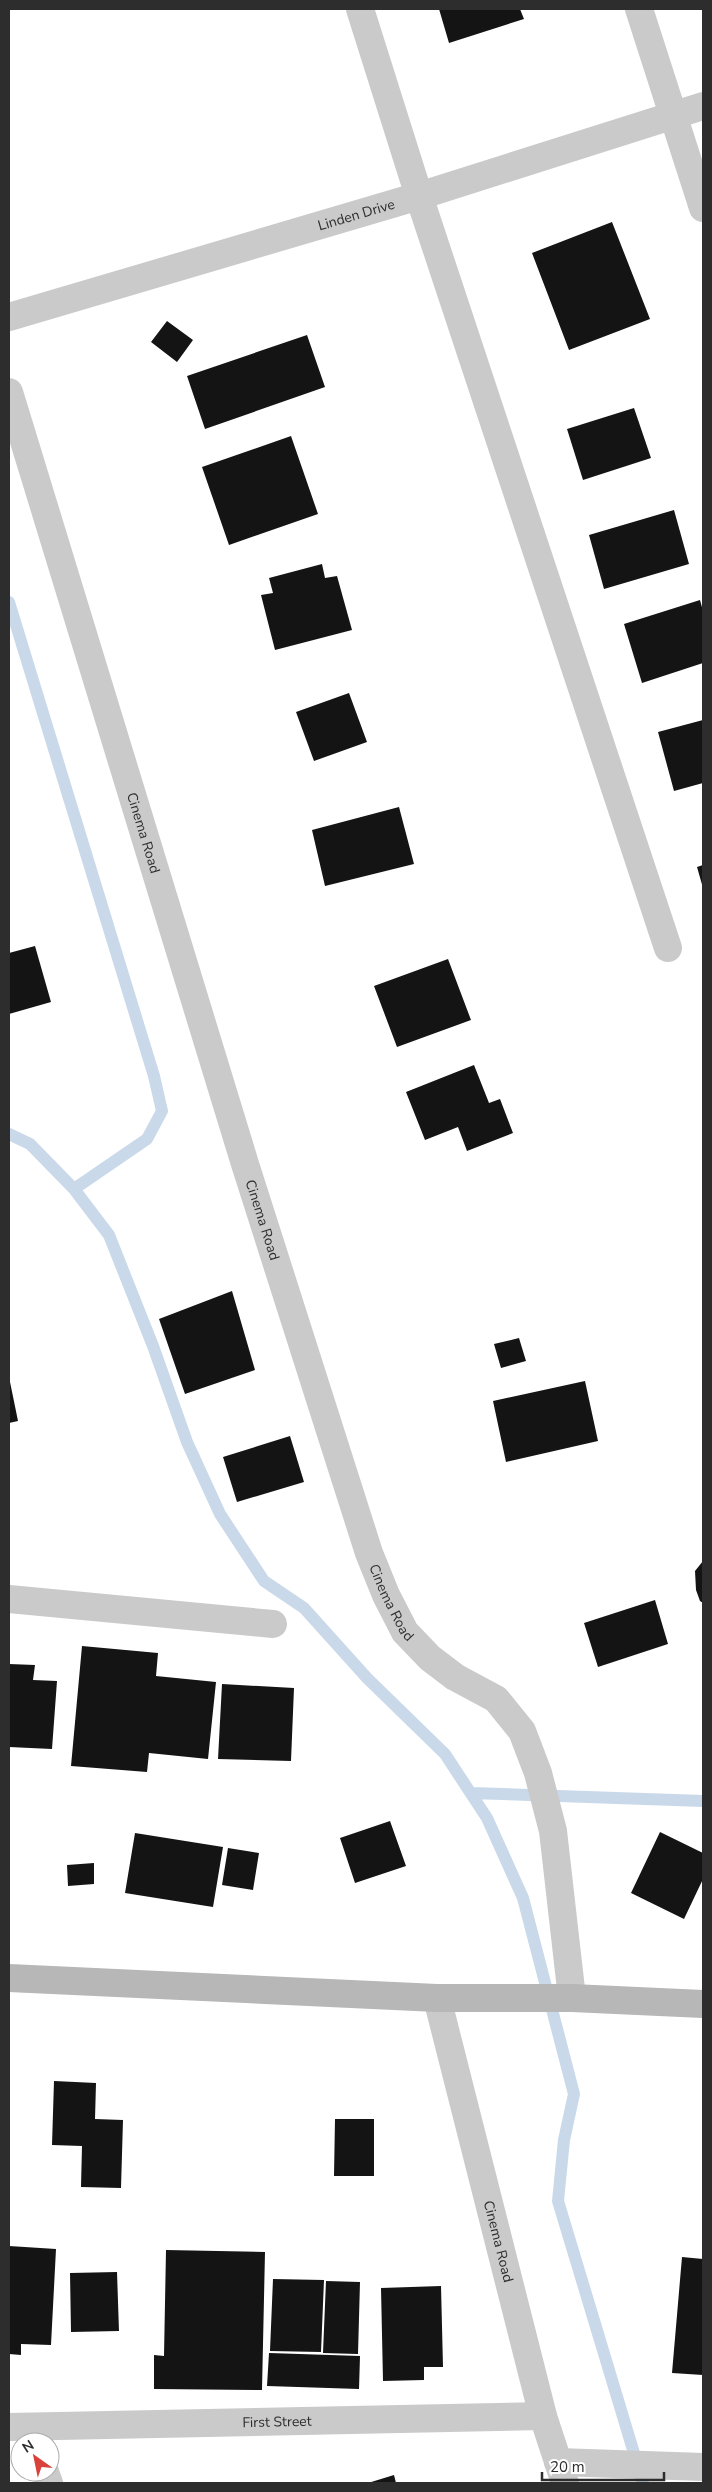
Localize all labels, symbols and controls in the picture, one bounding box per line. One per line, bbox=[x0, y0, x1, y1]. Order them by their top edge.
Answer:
street label: Linden Drive bbox=[316, 195, 397, 235]
street label: Cinema Road bbox=[122, 790, 165, 876]
street label: Cinema Road bbox=[241, 1177, 284, 1263]
street label: Cinema Road bbox=[364, 1561, 418, 1646]
street label: Cinema Road bbox=[479, 2199, 518, 2284]
street label: First Street bbox=[242, 2412, 312, 2432]
north arrow bbox=[10, 2432, 60, 2482]
text: N bbox=[19, 2436, 38, 2457]
scale bar bbox=[542, 2450, 664, 2482]
text: 20 m bbox=[550, 2457, 585, 2477]

